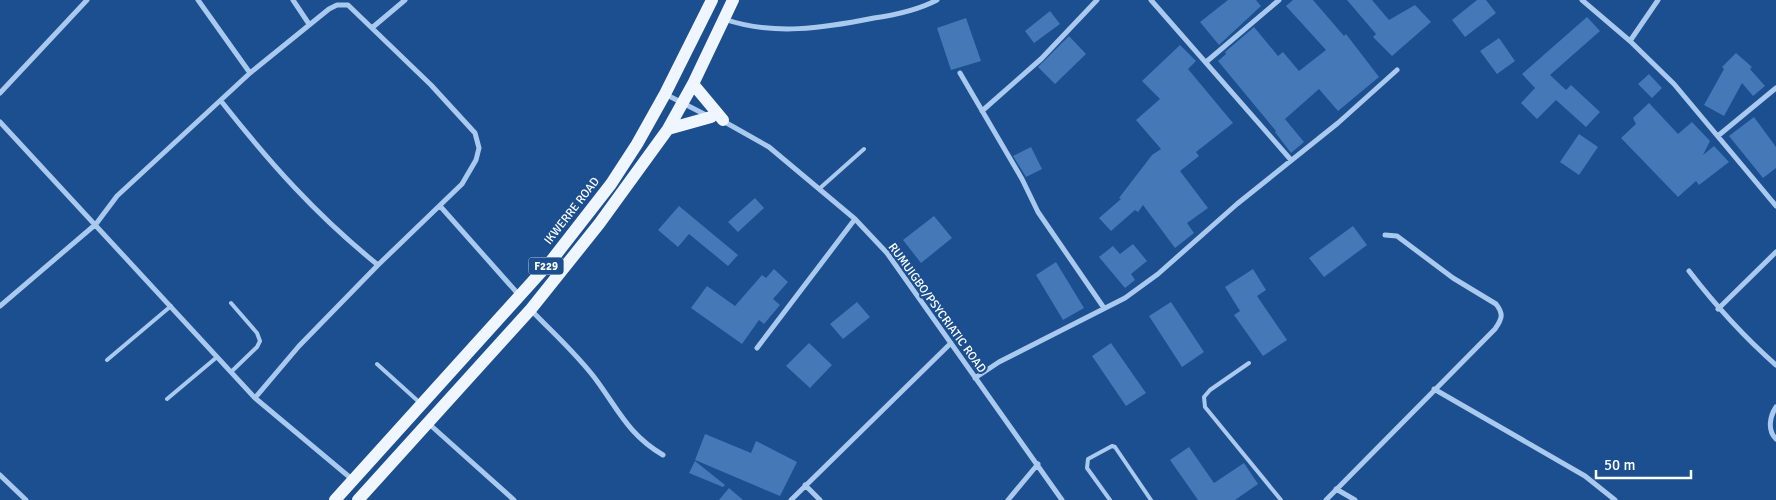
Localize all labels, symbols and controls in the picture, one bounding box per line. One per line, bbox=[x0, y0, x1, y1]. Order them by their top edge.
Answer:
street label: IKWERRE ROAD bbox=[541, 174, 603, 248]
street label: RUMUIGBO/PSYCRIATIC ROAD bbox=[885, 240, 989, 376]
road number: F229 bbox=[528, 258, 564, 274]
scale bar bbox=[1596, 448, 1691, 480]
text: 50 m bbox=[1604, 456, 1635, 474]

